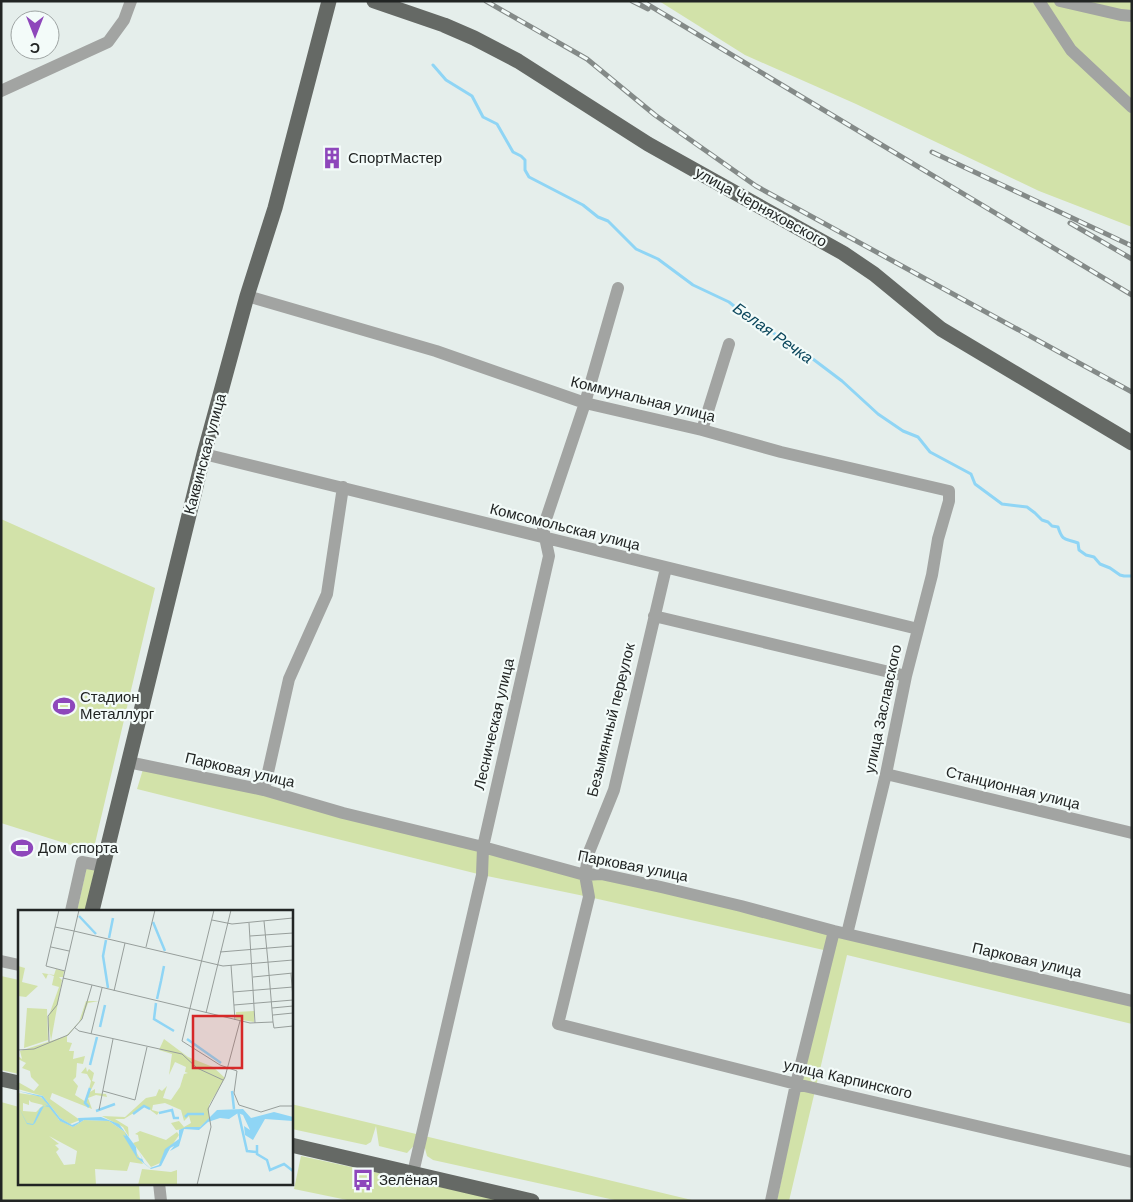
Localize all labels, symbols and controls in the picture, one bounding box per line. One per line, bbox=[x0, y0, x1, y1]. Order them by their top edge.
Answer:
north arrow bbox=[10, 10, 60, 60]
text: С bbox=[30, 39, 40, 57]
building icon: СпортМастер bbox=[319, 145, 345, 171]
place label: СпортМастер bbox=[348, 148, 442, 168]
street label: улица Черняховского bbox=[691, 162, 831, 252]
water label: Белая Речка bbox=[729, 298, 817, 368]
street label: Коммунальная улица bbox=[569, 371, 718, 427]
street label: Каквинская улица bbox=[179, 391, 231, 517]
street label: Комсомольская улица bbox=[488, 499, 643, 556]
street label: Безымянный переулок bbox=[582, 641, 640, 799]
street label: улица Заславского bbox=[860, 643, 906, 775]
street label: Лесническая улица bbox=[469, 656, 519, 792]
place label: Стадион Металлург bbox=[80, 687, 155, 724]
sports icon: Стадион Металлург bbox=[51, 693, 77, 719]
street label: Парковая улица bbox=[183, 748, 297, 792]
street label: Станционная улица bbox=[944, 762, 1083, 815]
sports icon: Дом спорта bbox=[9, 835, 35, 861]
place label: Дом спорта bbox=[38, 838, 119, 858]
street label: Парковая улица bbox=[576, 845, 691, 887]
inset map bbox=[18, 910, 292, 1184]
street label: Парковая улица bbox=[970, 938, 1084, 982]
street label: улица Карпинского bbox=[782, 1054, 914, 1104]
bus stop icon: Зелёная bbox=[350, 1167, 376, 1193]
place label: Зелёная bbox=[379, 1170, 438, 1190]

